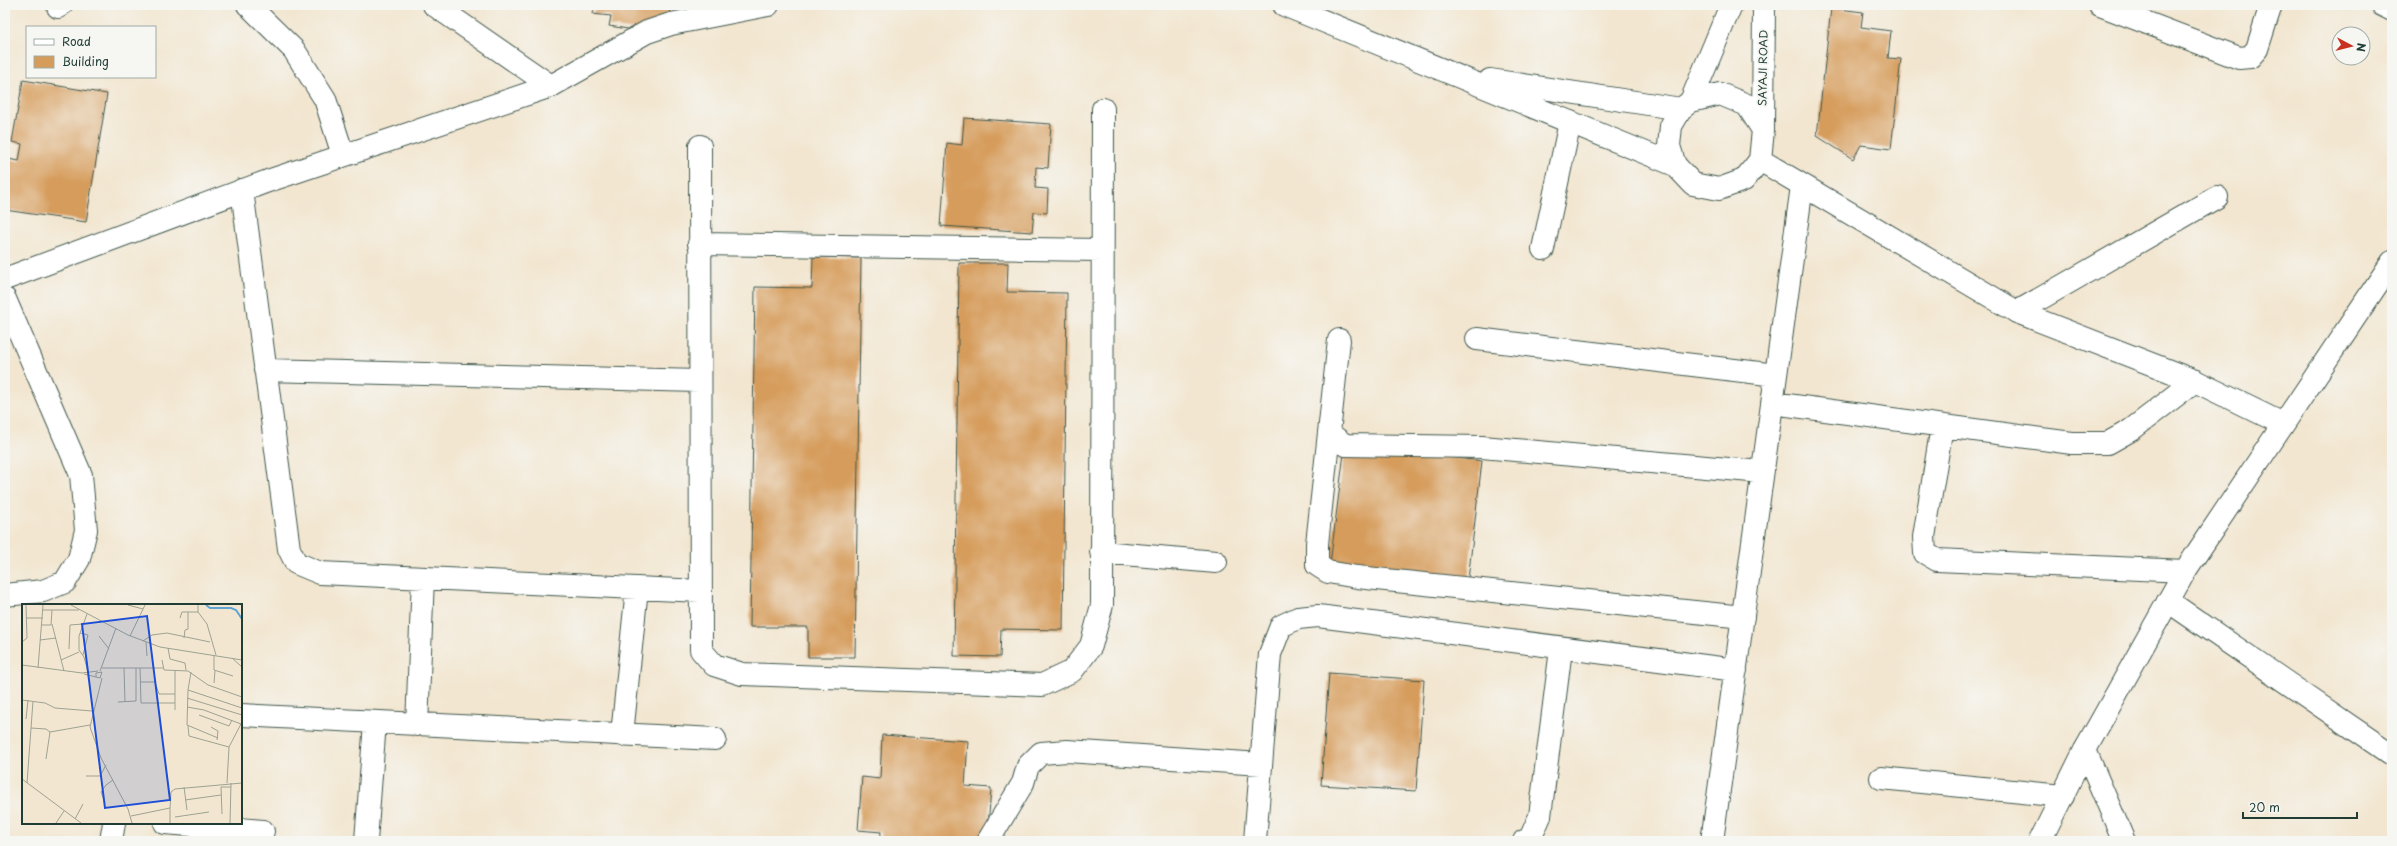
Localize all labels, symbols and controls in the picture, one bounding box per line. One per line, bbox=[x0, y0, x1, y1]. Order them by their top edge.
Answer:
legend bbox=[26, 26, 156, 78]
north arrow bbox=[2331, 26, 2371, 66]
street label: SAYAJI ROAD bbox=[1753, 30, 1772, 106]
text: Road bbox=[62, 32, 91, 50]
text: N bbox=[2352, 42, 2370, 53]
text: Building bbox=[62, 52, 109, 70]
inset map bbox=[22, 604, 242, 824]
scale bar bbox=[2243, 794, 2357, 820]
text: 20 m bbox=[2249, 798, 2280, 816]

